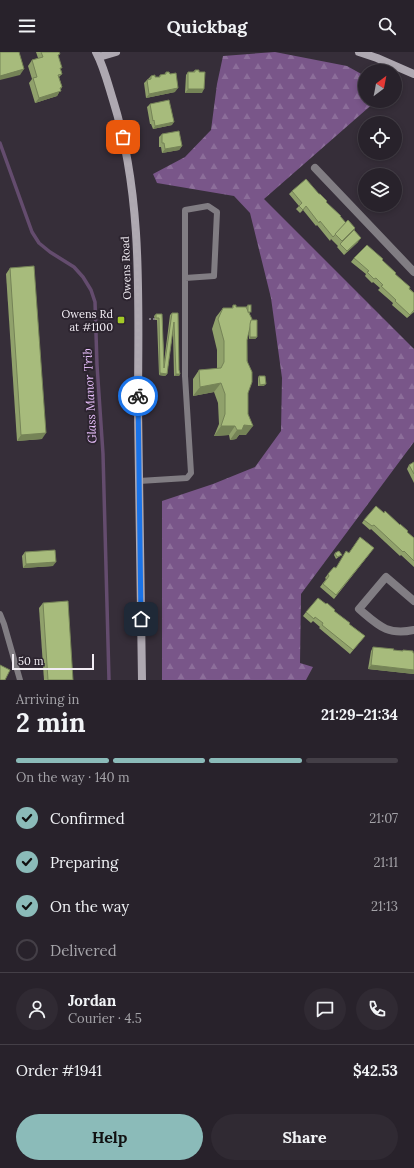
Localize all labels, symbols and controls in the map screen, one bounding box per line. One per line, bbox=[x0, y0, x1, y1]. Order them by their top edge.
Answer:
icon: menu bbox=[16, 15, 38, 37]
text: Quickbag bbox=[167, 15, 247, 38]
icon: search bbox=[376, 15, 398, 37]
north arrow bbox=[358, 64, 402, 108]
map controls bbox=[358, 64, 402, 212]
button: locate bbox=[358, 116, 402, 160]
pin bbox=[106, 120, 140, 154]
icon: bag bbox=[112, 126, 134, 148]
button: layers bbox=[358, 168, 402, 212]
street label: Owens Road bbox=[118, 236, 134, 300]
place label: Owens Rd at #1100 bbox=[62, 307, 113, 334]
marker: Owens Rd at #1100 bbox=[116, 315, 126, 325]
water label: Glass Manor Trib bbox=[80, 348, 99, 444]
courier bbox=[118, 376, 158, 416]
icon: bike bbox=[127, 385, 149, 407]
pin bbox=[124, 602, 158, 636]
icon: home bbox=[130, 608, 152, 630]
scale bar bbox=[12, 652, 94, 671]
text: 50 m bbox=[18, 654, 44, 668]
text: Arriving in bbox=[16, 691, 79, 708]
text: 21:29–21:34 bbox=[321, 705, 398, 724]
text: 2 min bbox=[16, 706, 86, 739]
text: On the way · 140 m bbox=[16, 769, 130, 786]
icon: check bbox=[16, 807, 38, 829]
text: Confirmed bbox=[50, 809, 125, 828]
text: 21:07 bbox=[369, 810, 398, 827]
icon: check bbox=[16, 851, 38, 873]
text: Preparing bbox=[50, 853, 118, 872]
text: 21:11 bbox=[374, 854, 398, 871]
icon: check bbox=[16, 895, 38, 917]
text: On the way bbox=[50, 897, 129, 916]
text: 21:13 bbox=[371, 898, 398, 915]
text: Delivered bbox=[50, 941, 117, 960]
button: person bbox=[16, 988, 58, 1030]
button: chat bbox=[304, 988, 346, 1030]
button: phone bbox=[356, 988, 398, 1030]
text: Jordan bbox=[68, 991, 116, 1010]
text: Courier · 4.5 bbox=[68, 1010, 142, 1027]
text: Order #1941 bbox=[16, 1061, 102, 1080]
text: $42.53 bbox=[353, 1061, 398, 1080]
button: Help bbox=[16, 1114, 203, 1160]
button: Share bbox=[211, 1114, 398, 1160]

